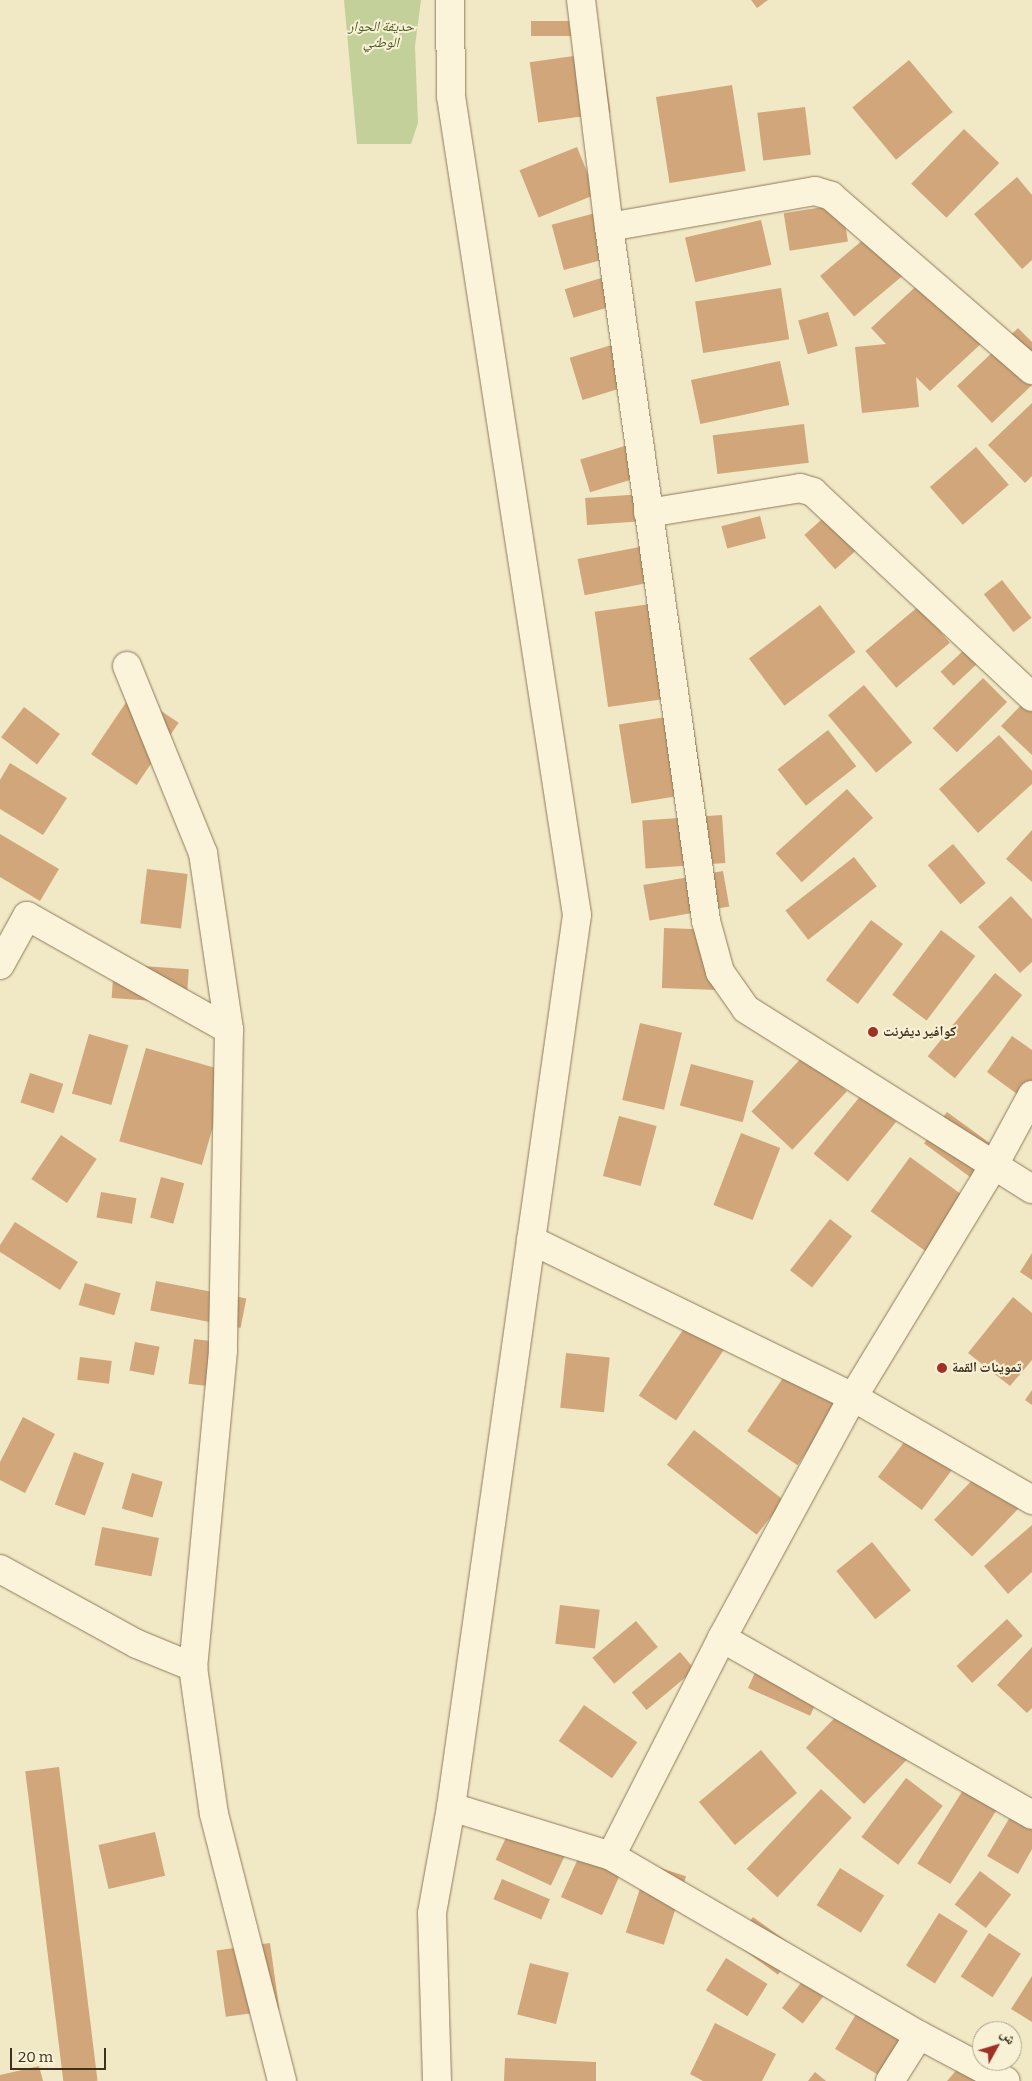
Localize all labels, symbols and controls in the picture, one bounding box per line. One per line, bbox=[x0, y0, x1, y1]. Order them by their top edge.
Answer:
park label: حديقة الحوار الوطني bbox=[348, 19, 414, 52]
place label: كوافير ديفرنت bbox=[883, 1024, 957, 1040]
marker: كوافير ديفرنت bbox=[867, 1026, 879, 1038]
place label: تموينات القمة bbox=[952, 1360, 1021, 1376]
marker: تموينات القمة bbox=[936, 1362, 948, 1374]
north arrow bbox=[972, 2021, 1022, 2071]
text: ش bbox=[997, 2026, 1020, 2048]
scale bar bbox=[12, 2038, 109, 2070]
text: 20 m bbox=[18, 2048, 53, 2066]

